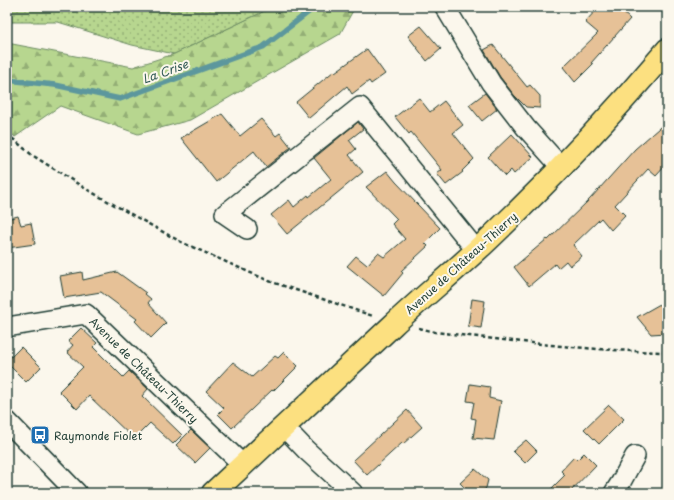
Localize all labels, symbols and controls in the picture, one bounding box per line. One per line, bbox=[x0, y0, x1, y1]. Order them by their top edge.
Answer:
water label: La Crise bbox=[140, 54, 191, 88]
street label: Avenue de Château-Thierry bbox=[401, 208, 521, 318]
street label: Avenue de Château-Thierry bbox=[86, 313, 202, 427]
bus stop icon: Raymonde Fiolet bbox=[29, 424, 51, 446]
place label: Raymonde Fiolet bbox=[54, 427, 143, 444]

